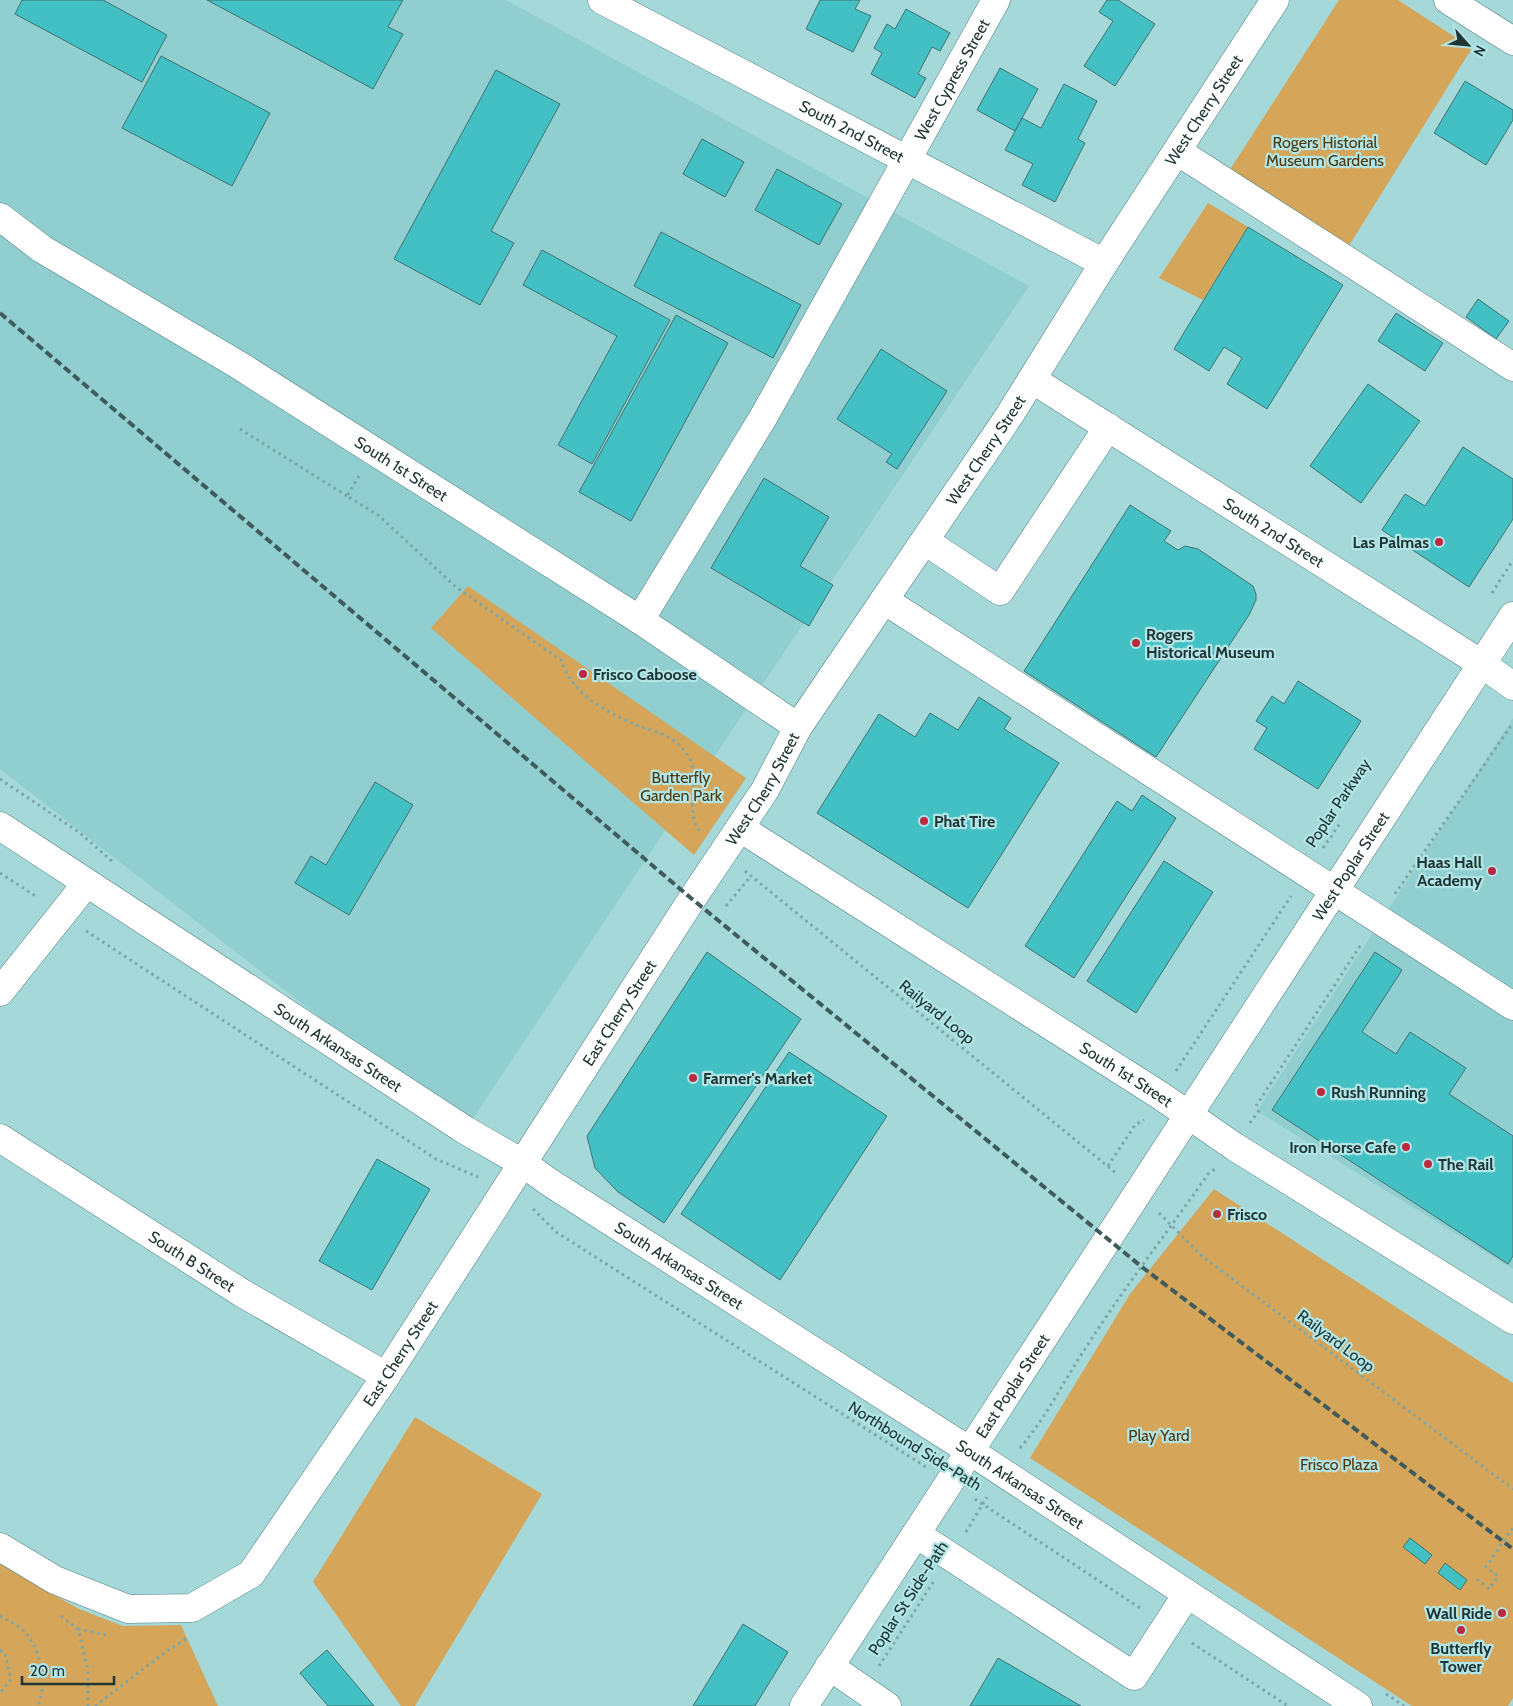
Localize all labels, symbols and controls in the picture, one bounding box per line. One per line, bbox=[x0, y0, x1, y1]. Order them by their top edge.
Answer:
street label: West Cypress Street bbox=[910, 15, 993, 144]
north arrow bbox=[1443, 20, 1493, 70]
text: N bbox=[1469, 42, 1490, 59]
street label: West Cherry Street bbox=[1161, 51, 1247, 169]
street label: South 2nd Street bbox=[796, 96, 908, 166]
park label: Rogers Historial Museum Gardens bbox=[1266, 133, 1384, 170]
street label: West Cherry Street bbox=[942, 391, 1029, 509]
street label: South 1st Street bbox=[351, 432, 452, 505]
street label: South 2nd Street bbox=[1220, 494, 1328, 572]
place label: Las Palmas bbox=[1353, 533, 1429, 552]
marker: Las Palmas bbox=[1433, 536, 1445, 548]
place label: Rogers Historical Museum bbox=[1146, 625, 1275, 662]
marker: Rogers Historical Museum bbox=[1130, 637, 1142, 649]
place label: Frisco Caboose bbox=[593, 665, 697, 684]
marker: Frisco Caboose bbox=[577, 668, 589, 680]
street label: West Cherry Street bbox=[721, 729, 803, 849]
street label: Poplar Parkway bbox=[1301, 755, 1375, 851]
park label: Butterfly Garden Park bbox=[640, 768, 723, 805]
street label: West Poplar Street bbox=[1308, 807, 1393, 924]
place label: Phat Tire bbox=[934, 812, 995, 831]
marker: Phat Tire bbox=[918, 815, 930, 827]
place label: Haas Hall Academy bbox=[1416, 853, 1482, 890]
marker: Haas Hall Academy bbox=[1486, 865, 1498, 877]
street label: East Cherry Street bbox=[578, 956, 660, 1069]
street label: Railyard Loop bbox=[895, 976, 979, 1048]
street label: South Arkansas Street bbox=[271, 998, 406, 1096]
street label: South 1st Street bbox=[1076, 1037, 1177, 1111]
place label: Farmer's Market bbox=[703, 1069, 813, 1088]
marker: Farmer's Market bbox=[687, 1072, 699, 1084]
place label: Rush Running bbox=[1331, 1083, 1426, 1102]
marker: Rush Running bbox=[1315, 1086, 1327, 1098]
place label: Iron Horse Cafe bbox=[1289, 1138, 1396, 1157]
marker: Iron Horse Cafe bbox=[1400, 1141, 1412, 1153]
place label: The Rail bbox=[1438, 1155, 1493, 1174]
marker: The Rail bbox=[1422, 1158, 1434, 1170]
place label: Frisco bbox=[1227, 1205, 1267, 1224]
marker: Frisco bbox=[1211, 1208, 1223, 1220]
street label: South Arkansas Street bbox=[611, 1217, 747, 1314]
street label: South B Street bbox=[145, 1226, 239, 1296]
street label: East Cherry Street bbox=[359, 1297, 442, 1410]
street label: Railyard Loop bbox=[1294, 1306, 1378, 1376]
street label: East Poplar Street bbox=[972, 1330, 1053, 1441]
street label: Northbound Side-Path bbox=[845, 1397, 985, 1495]
park label: Play Yard bbox=[1128, 1426, 1190, 1445]
street label: South Arkansas Street bbox=[953, 1435, 1088, 1533]
park label: Frisco Plaza bbox=[1300, 1455, 1378, 1474]
street label: Poplar St Side-Path bbox=[864, 1538, 952, 1658]
place label: Wall Ride bbox=[1426, 1604, 1492, 1623]
marker: Wall Ride bbox=[1496, 1607, 1508, 1619]
marker: Butterfly Tower bbox=[1455, 1624, 1467, 1636]
place label: Butterfly Tower bbox=[1430, 1639, 1492, 1676]
scale bar bbox=[22, 1654, 115, 1686]
text: 20 m bbox=[30, 1662, 65, 1680]

